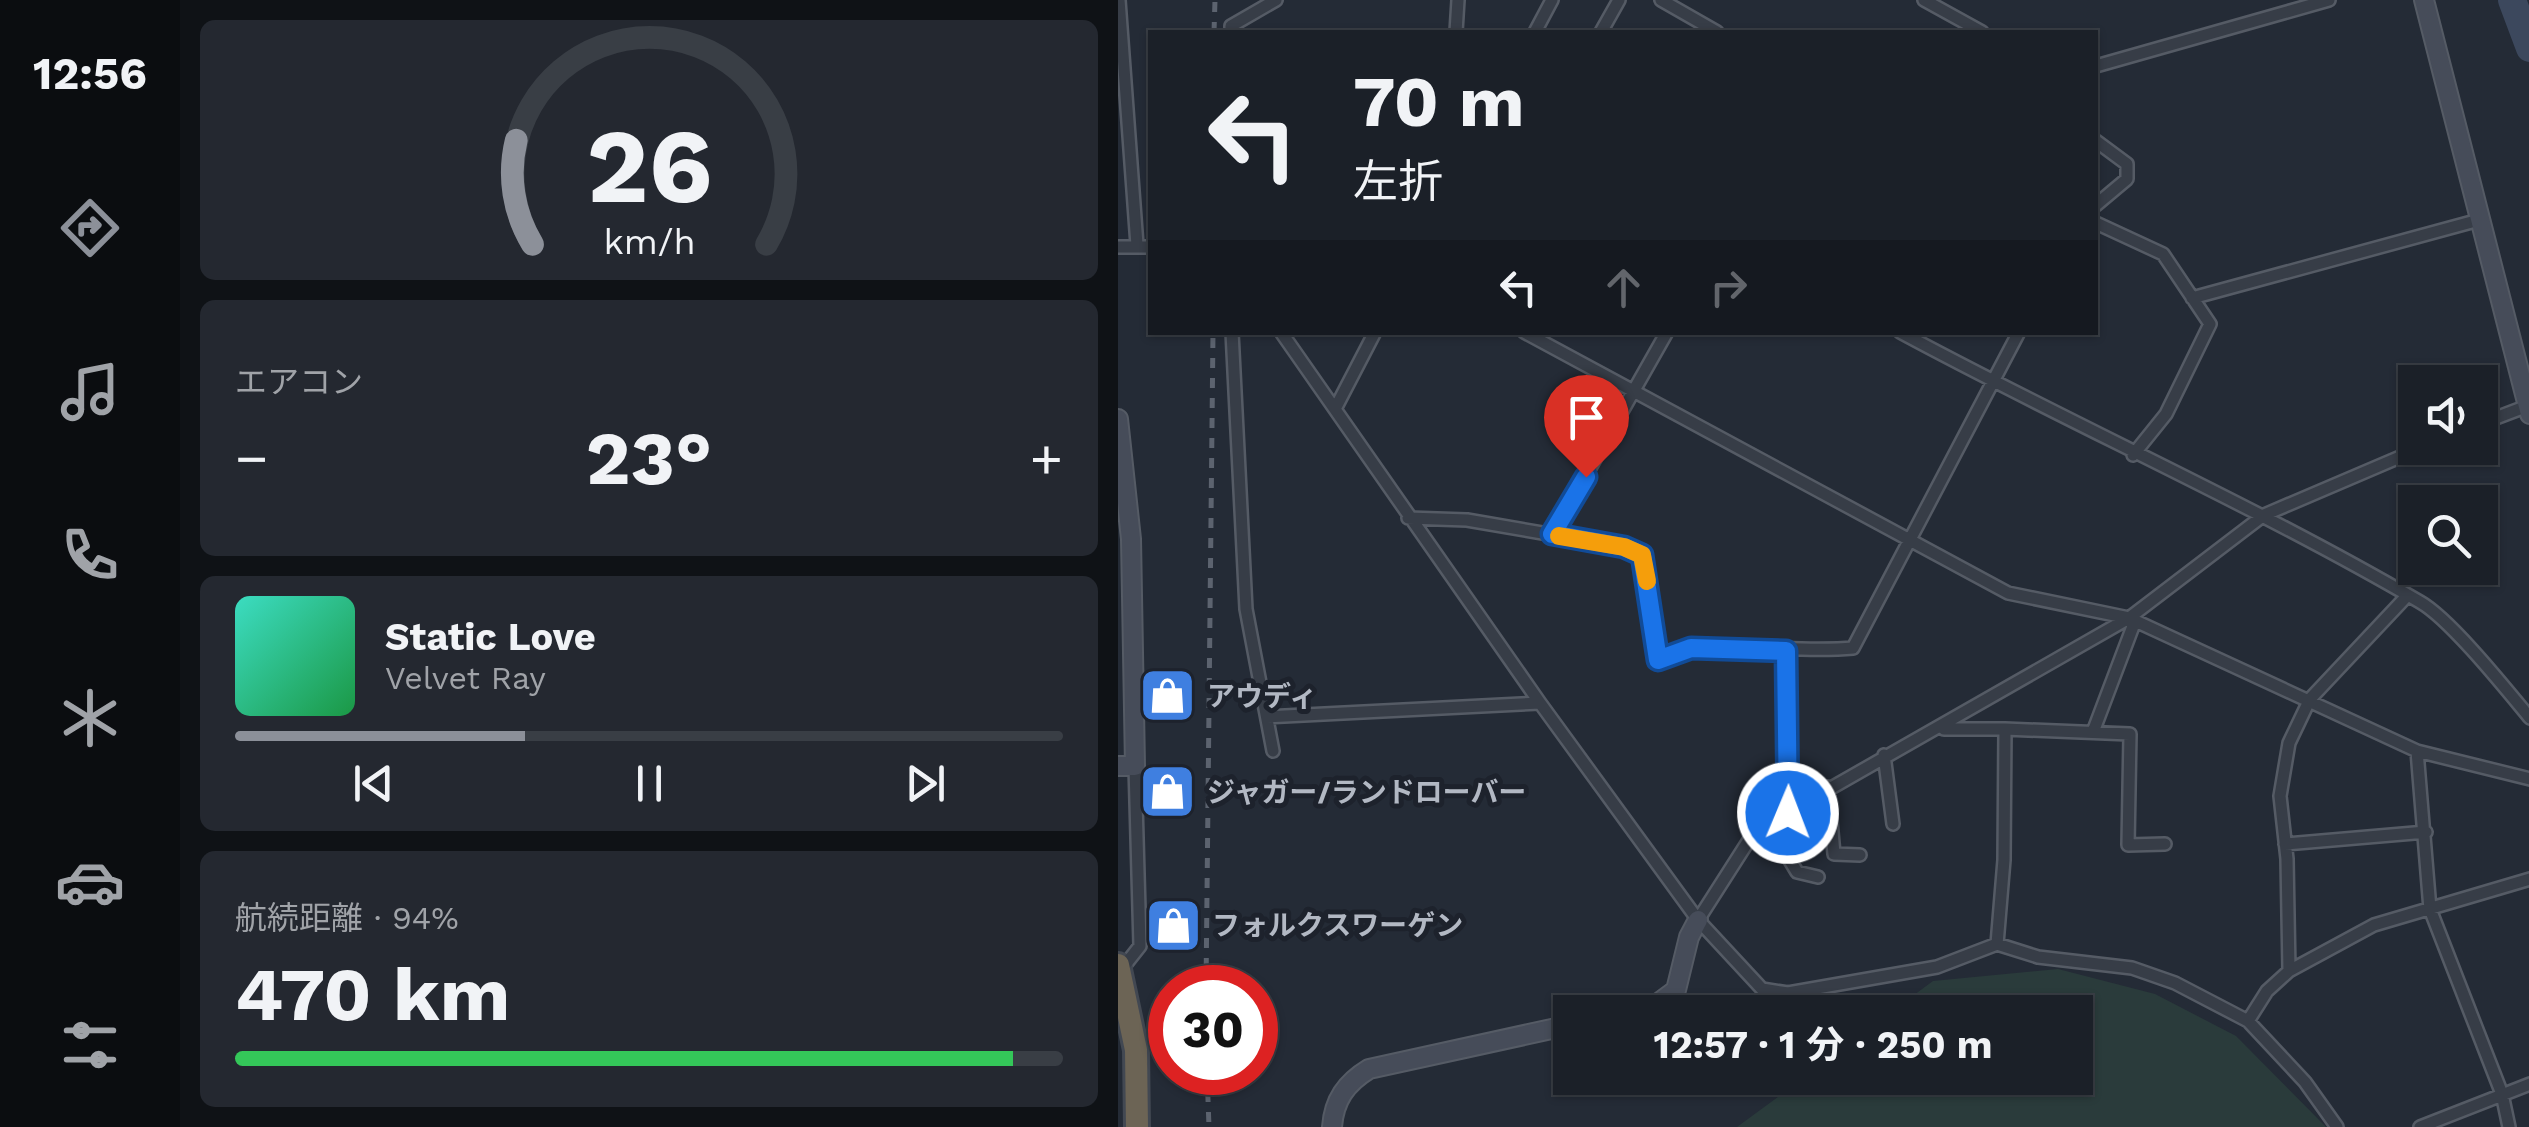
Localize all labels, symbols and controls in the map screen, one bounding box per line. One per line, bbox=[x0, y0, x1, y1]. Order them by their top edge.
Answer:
text: 12:56 bbox=[33, 47, 147, 100]
text: 70 m bbox=[1353, 61, 1525, 143]
icon: left bbox=[1188, 70, 1318, 200]
text: 26 bbox=[586, 105, 712, 227]
text: 左折 bbox=[1353, 155, 1443, 208]
icon: directions bbox=[55, 193, 125, 263]
text: km/h bbox=[603, 221, 695, 263]
icon: left bbox=[1491, 260, 1546, 315]
icon: ahead bbox=[1596, 260, 1651, 315]
icon: right bbox=[1701, 260, 1756, 315]
icon: music bbox=[55, 357, 125, 427]
text: エアコン bbox=[235, 363, 363, 401]
map controls bbox=[2398, 365, 2498, 585]
button: sound bbox=[2398, 365, 2498, 465]
pin bbox=[1544, 375, 1629, 478]
icon: arrive bbox=[1559, 390, 1614, 445]
text: 23° bbox=[586, 414, 712, 502]
text: − bbox=[235, 426, 268, 490]
text: + bbox=[1030, 426, 1063, 490]
button: search bbox=[2398, 485, 2498, 585]
icon: phone bbox=[55, 520, 125, 590]
text: Static Love bbox=[385, 615, 596, 659]
text: Velvet Ray bbox=[385, 659, 546, 697]
shop icon: アウディ bbox=[1138, 666, 1198, 726]
place label: アウディ bbox=[1207, 680, 1317, 713]
icon: climate bbox=[55, 683, 125, 753]
icon: previous bbox=[346, 756, 401, 811]
icon: pause bbox=[622, 756, 677, 811]
icon: next bbox=[898, 756, 953, 811]
position arrow bbox=[1736, 761, 1840, 865]
shop icon: ジャガー/ランドローバー bbox=[1138, 762, 1198, 822]
place label: ジャガー/ランドローバー bbox=[1207, 776, 1526, 809]
icon: car bbox=[55, 847, 125, 917]
shop icon: フォルクスワーゲン bbox=[1143, 895, 1203, 955]
text: 航続距離 · 94% bbox=[235, 899, 459, 937]
place label: フォルクスワーゲン bbox=[1212, 909, 1463, 942]
text: 470 km bbox=[235, 950, 510, 1038]
speed limit sign: 30 bbox=[1148, 965, 1278, 1095]
icon: filters bbox=[55, 1010, 125, 1080]
text: 12:57 · 1 分 · 250 m bbox=[1654, 1023, 1992, 1067]

